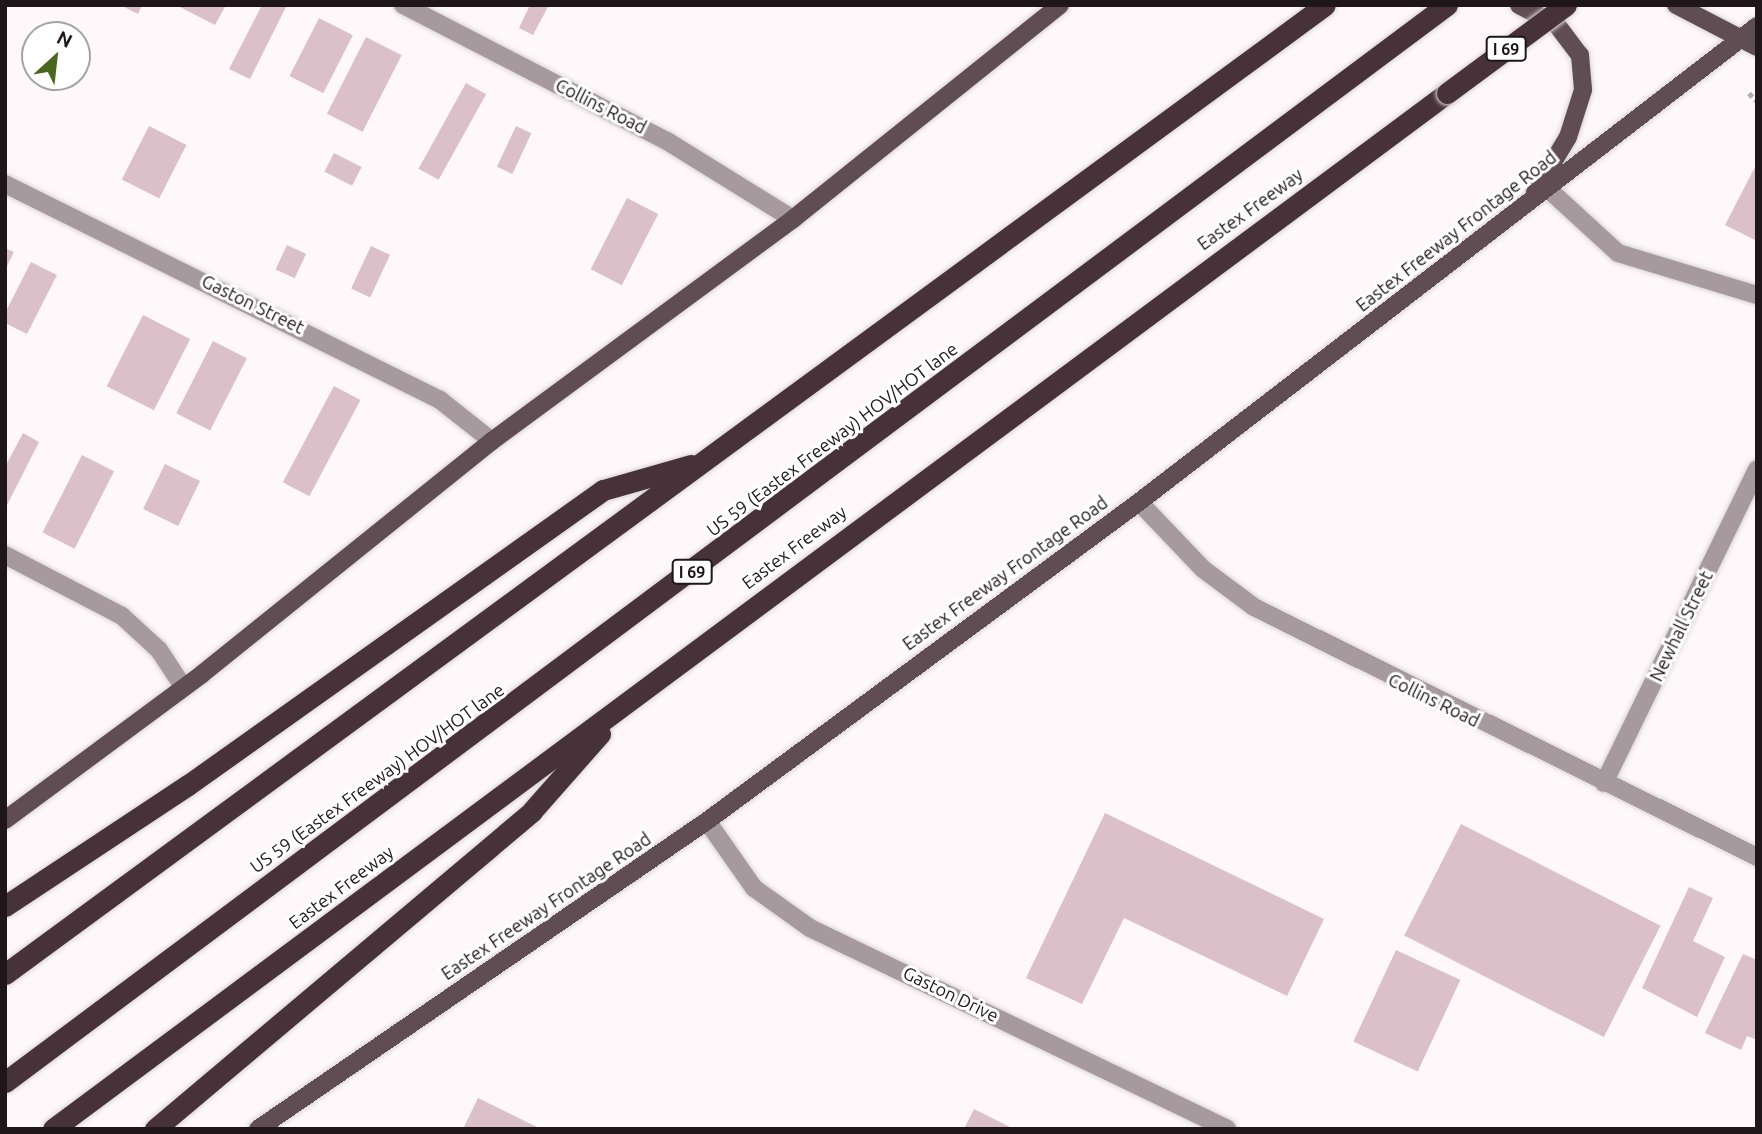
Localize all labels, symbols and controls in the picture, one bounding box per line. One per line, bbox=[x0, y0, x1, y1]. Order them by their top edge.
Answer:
north arrow bbox=[21, 21, 91, 91]
text: N bbox=[53, 26, 76, 52]
road number: I 69 bbox=[1485, 36, 1527, 61]
street label: Collins Road bbox=[552, 74, 650, 138]
street label: Eastex Freeway Frontage Road bbox=[1352, 146, 1560, 316]
street label: Eastex Freeway bbox=[1193, 164, 1307, 254]
street label: Gaston Street bbox=[198, 270, 308, 338]
street label: US 59 (Eastex Freeway) HOV/HOT lane bbox=[702, 338, 962, 540]
street label: Eastex Freeway Frontage Road bbox=[898, 491, 1112, 655]
street label: Eastex Freeway bbox=[738, 501, 850, 593]
road number: I 69 bbox=[671, 559, 713, 584]
street label: Newhall Street bbox=[1645, 567, 1717, 685]
street label: Collins Road bbox=[1385, 669, 1483, 731]
street label: US 59 (Eastex Freeway) HOV/HOT lane bbox=[246, 679, 508, 877]
street label: Eastex Freeway Frontage Road bbox=[437, 828, 655, 984]
street label: Eastex Freeway bbox=[285, 841, 397, 933]
street label: Gaston Drive bbox=[900, 962, 1002, 1026]

